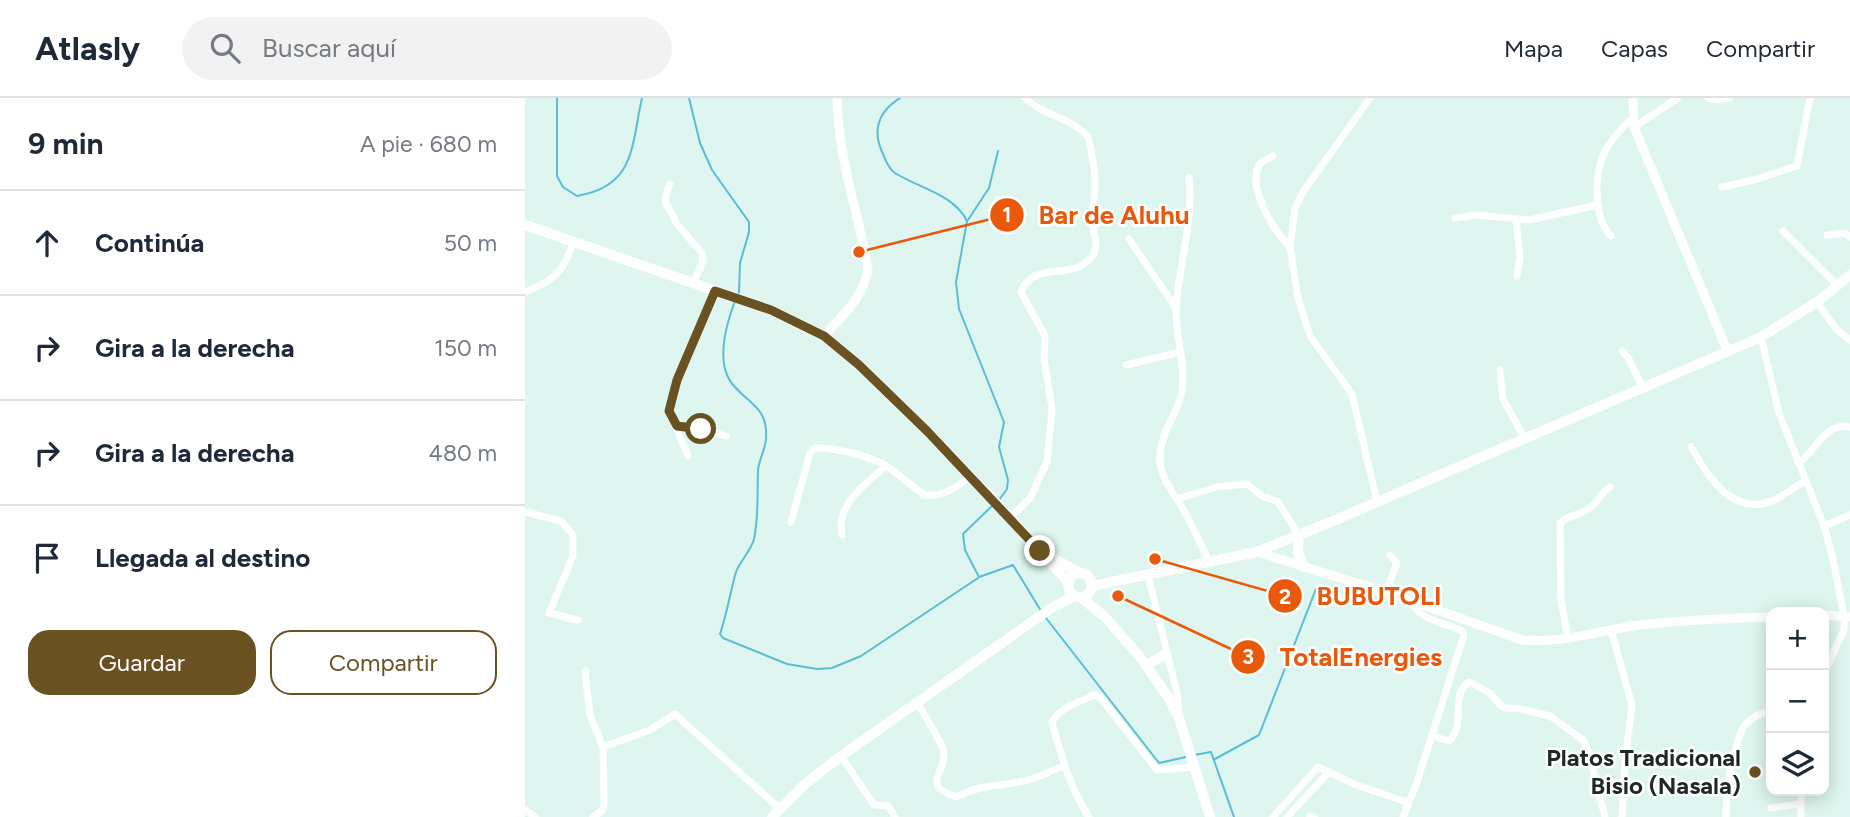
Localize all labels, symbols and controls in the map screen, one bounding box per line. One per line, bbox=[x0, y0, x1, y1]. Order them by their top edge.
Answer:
search box bbox=[182, 17, 672, 80]
text: Atlasly bbox=[35, 29, 140, 68]
icon: search bbox=[206, 29, 244, 67]
text: Buscar aquí bbox=[262, 32, 396, 64]
text: Mapa bbox=[1504, 34, 1563, 63]
text: Capas bbox=[1601, 34, 1668, 63]
text: Compartir bbox=[1706, 34, 1815, 63]
text: 9 min bbox=[28, 125, 104, 162]
text: A pie · 680 m bbox=[360, 130, 497, 158]
callout: Bar de Aluhu bbox=[989, 191, 1203, 238]
text: Bar de Aluhu bbox=[1038, 199, 1190, 231]
text: 1 bbox=[1003, 202, 1011, 227]
icon: ahead bbox=[28, 224, 66, 262]
text: Continúa bbox=[95, 227, 204, 259]
text: 50 m bbox=[444, 229, 497, 257]
icon: right bbox=[28, 329, 66, 367]
text: Gira a la derecha bbox=[95, 332, 295, 364]
text: 150 m bbox=[434, 334, 497, 362]
route start bbox=[685, 413, 716, 444]
icon: right bbox=[28, 434, 66, 472]
text: Gira a la derecha bbox=[95, 437, 295, 469]
text: 480 m bbox=[429, 439, 497, 467]
route end bbox=[1024, 535, 1055, 566]
icon: arrive bbox=[28, 539, 66, 577]
text: Llegada al destino bbox=[95, 542, 310, 574]
callout: BUBUTOLI bbox=[1268, 573, 1456, 620]
text: BUBUTOLI bbox=[1316, 580, 1442, 612]
text: 2 bbox=[1279, 584, 1291, 609]
map controls bbox=[1766, 607, 1829, 796]
button: + bbox=[1766, 607, 1829, 670]
button: Guardar bbox=[28, 630, 256, 695]
button: Compartir bbox=[270, 630, 497, 695]
callout: TotalEnergies bbox=[1231, 633, 1456, 680]
text: TotalEnergies bbox=[1280, 641, 1442, 673]
text: 3 bbox=[1242, 644, 1254, 669]
button: − bbox=[1766, 670, 1829, 733]
button: layers bbox=[1766, 733, 1829, 796]
place label: Platos Tradicional Bisio (Nasala) bbox=[1546, 743, 1741, 800]
marker: Platos Tradicional Bisio (Nasala) bbox=[1747, 764, 1763, 780]

